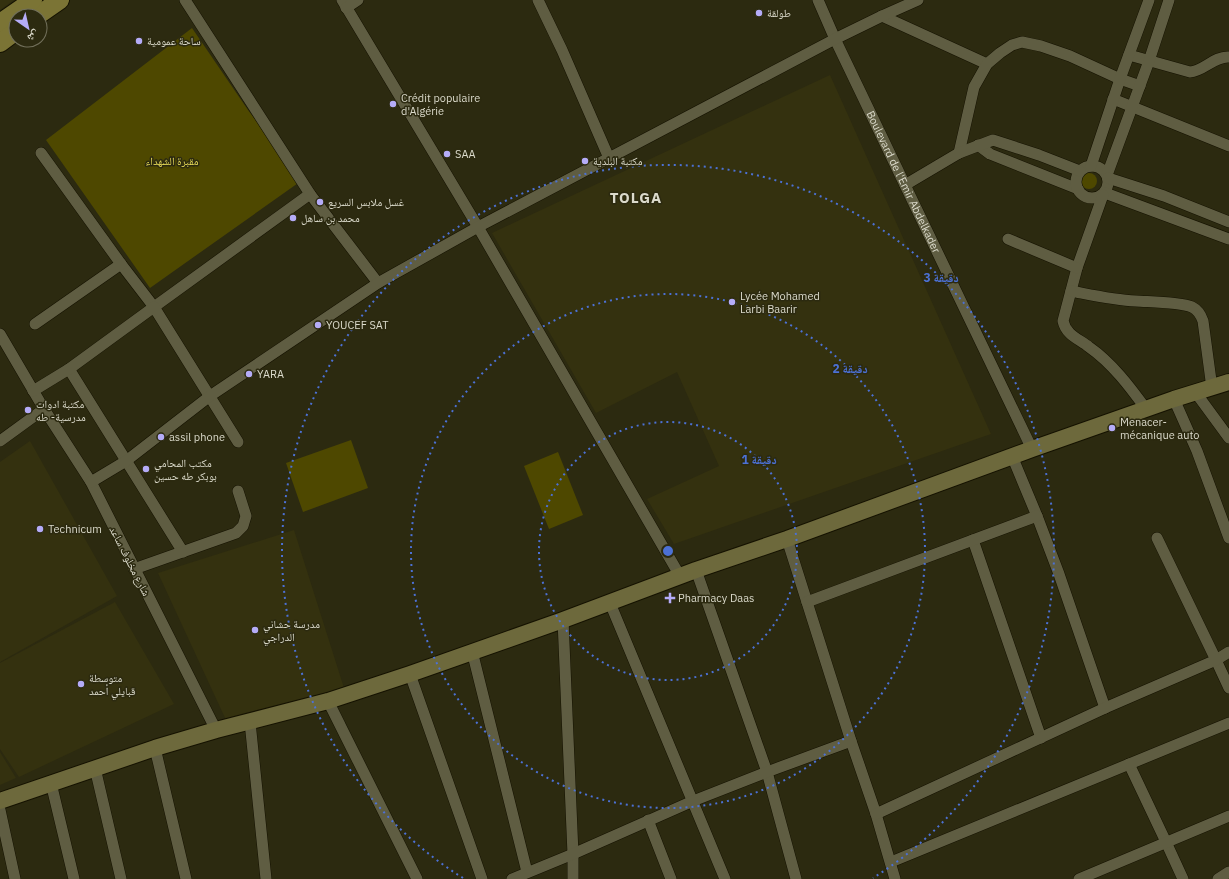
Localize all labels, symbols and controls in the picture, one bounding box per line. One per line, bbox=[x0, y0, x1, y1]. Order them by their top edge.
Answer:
place label: طولقة bbox=[767, 6, 791, 20]
north arrow bbox=[8, 8, 48, 48]
marker: طولقة bbox=[754, 8, 764, 18]
text: ش bbox=[24, 26, 42, 46]
place label: ساحة عمومية bbox=[147, 34, 201, 48]
marker: ساحة عمومية bbox=[134, 36, 144, 46]
place label: Crédit populaire d'Algérie bbox=[401, 91, 480, 118]
marker: Crédit populaire d'Algérie bbox=[388, 99, 398, 109]
street label: Boulevard de l'Emir Abdelkader bbox=[863, 109, 944, 255]
place label: SAA bbox=[455, 147, 476, 161]
marker: SAA bbox=[442, 149, 452, 159]
park label: مقبرة الشهداء bbox=[145, 154, 199, 168]
place label: مكتبة البلدية bbox=[593, 154, 643, 168]
marker: مكتبة البلدية bbox=[580, 156, 590, 166]
district label: TOLGA bbox=[610, 188, 662, 207]
place label: غسل ملابس السريع bbox=[328, 195, 405, 209]
marker: غسل ملابس السريع bbox=[315, 197, 325, 207]
place label: محمد بن ساهل bbox=[301, 211, 360, 225]
marker: محمد بن ساهل bbox=[288, 213, 298, 223]
text: 3 دقيقة bbox=[923, 270, 959, 285]
place label: Lycée Mohamed Larbi Baarir bbox=[740, 289, 820, 316]
marker: Lycée Mohamed Larbi Baarir bbox=[727, 297, 737, 307]
place label: YOUCEF SAT bbox=[326, 318, 389, 332]
marker: YOUCEF SAT bbox=[313, 320, 323, 330]
text: 2 دقيقة bbox=[832, 361, 868, 376]
place label: YARA bbox=[257, 367, 284, 381]
marker: YARA bbox=[244, 369, 254, 379]
place label: مكتبة ادوات مدرسية- طه bbox=[36, 397, 86, 424]
marker: مكتبة ادوات مدرسية- طه bbox=[23, 405, 33, 415]
place label: Menacer- mécanique auto bbox=[1120, 415, 1199, 442]
marker: Menacer- mécanique auto bbox=[1107, 423, 1117, 433]
place label: assil phone bbox=[169, 430, 225, 444]
marker: assil phone bbox=[156, 432, 166, 442]
text: 1 دقيقة bbox=[741, 452, 777, 467]
place label: مكتب المحامي بوبكر طه حسين bbox=[154, 456, 217, 483]
marker: مكتب المحامي بوبكر طه حسين bbox=[141, 464, 151, 474]
place label: Technicum bbox=[48, 522, 102, 536]
marker: Technicum bbox=[35, 524, 45, 534]
street label: شارع مخلوف ساعد bbox=[106, 524, 154, 598]
centre of rings bbox=[661, 544, 675, 558]
place label: Pharmacy Daas bbox=[678, 591, 754, 605]
marker: Pharmacy Daas bbox=[665, 593, 675, 603]
place label: مدرسة حشاني الدراجي bbox=[263, 617, 320, 646]
marker: مدرسة حشاني الدراجي bbox=[250, 625, 260, 635]
place label: متوسطة قبايلي أحمد bbox=[89, 671, 136, 700]
marker: متوسطة قبايلي أحمد bbox=[76, 679, 86, 689]

